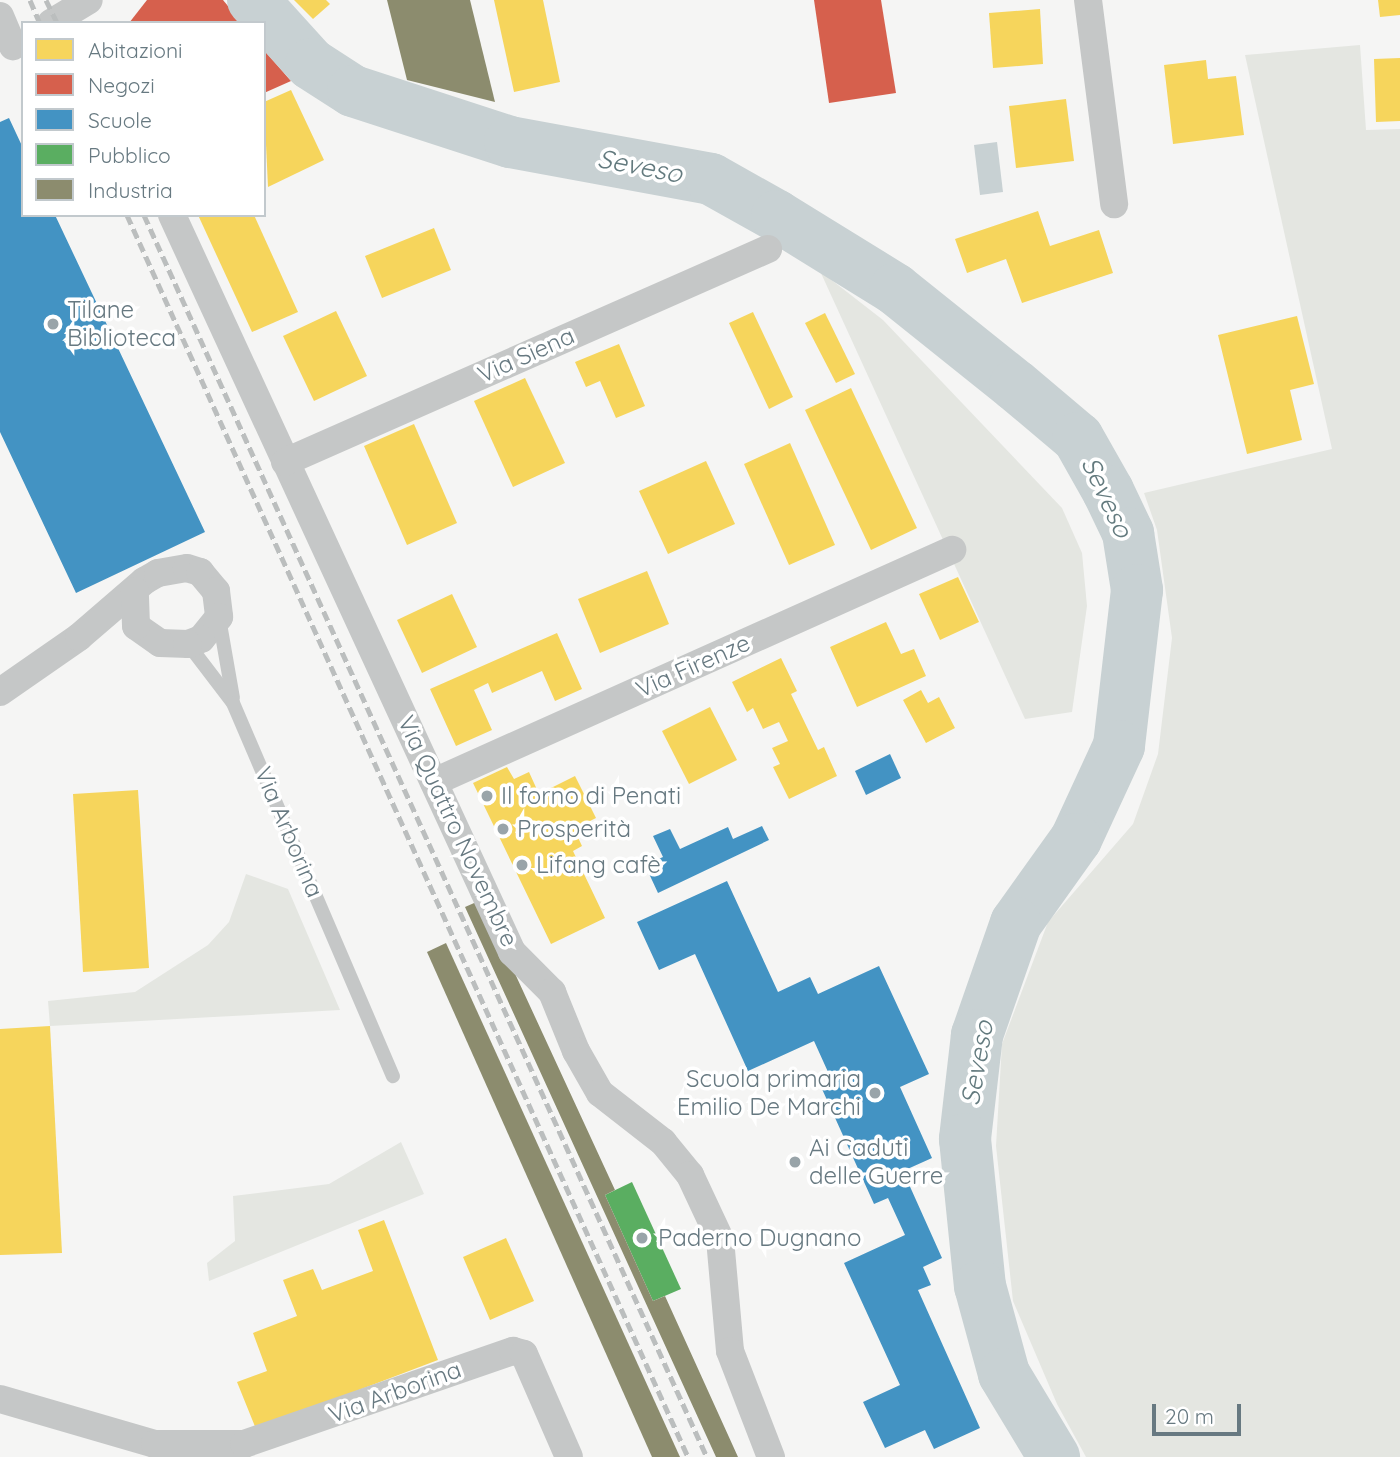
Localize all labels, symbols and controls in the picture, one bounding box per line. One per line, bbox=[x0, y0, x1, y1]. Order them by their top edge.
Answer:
legend bbox=[21, 21, 266, 217]
text: Abitazioni bbox=[88, 37, 183, 63]
text: Negozi bbox=[88, 72, 155, 98]
text: Scuole bbox=[88, 107, 152, 133]
text: Pubblico bbox=[88, 142, 171, 168]
water label: Seveso bbox=[595, 143, 685, 189]
text: Industria bbox=[88, 177, 173, 203]
place label: Tilane Biblioteca bbox=[67, 296, 176, 352]
marker: Tilane Biblioteca bbox=[45, 316, 61, 332]
street label: Via Siena bbox=[473, 321, 579, 389]
water label: Seveso bbox=[1075, 452, 1139, 542]
street label: Via Firenze bbox=[631, 628, 755, 704]
street label: Via Quattro Novembre bbox=[392, 711, 524, 951]
street label: Via Arborina bbox=[249, 762, 329, 902]
place label: Il forno di Penati bbox=[501, 782, 681, 810]
marker: Il forno di Penati bbox=[479, 788, 495, 804]
place label: Prosperità bbox=[517, 815, 631, 843]
marker: Prosperità bbox=[495, 821, 511, 837]
place label: Lifang cafè bbox=[536, 851, 661, 879]
marker: Lifang cafè bbox=[514, 857, 530, 873]
water label: Seveso bbox=[954, 1018, 1000, 1108]
place label: Scuola primaria Emilio De Marchi bbox=[677, 1065, 861, 1121]
marker: Scuola primaria Emilio De Marchi bbox=[867, 1085, 883, 1101]
place label: Ai Caduti delle Guerre bbox=[809, 1134, 943, 1190]
marker: Ai Caduti delle Guerre bbox=[787, 1154, 803, 1170]
place label: Paderno Dugnano bbox=[658, 1224, 861, 1252]
marker: Paderno Dugnano bbox=[632, 1228, 652, 1248]
street label: Via Arborina bbox=[325, 1355, 465, 1429]
scale bar bbox=[1155, 1390, 1244, 1434]
text: 20 m bbox=[1165, 1403, 1214, 1429]

